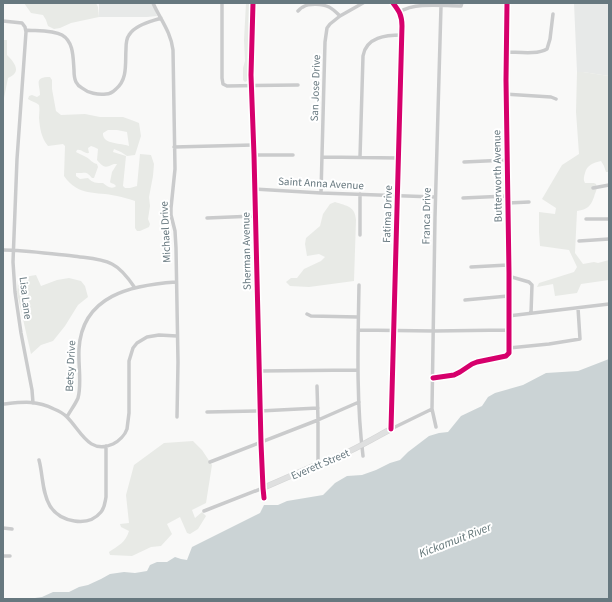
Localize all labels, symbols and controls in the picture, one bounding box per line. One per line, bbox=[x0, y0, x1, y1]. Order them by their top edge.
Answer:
street label: San Jose Drive bbox=[307, 54, 324, 122]
street label: Butterworth Avenue bbox=[489, 129, 506, 222]
street label: Saint Anna Avenue bbox=[278, 174, 365, 193]
street label: Fatima Drive bbox=[379, 184, 396, 243]
street label: Franca Drive bbox=[419, 187, 435, 245]
street label: Michael Drive bbox=[156, 200, 175, 263]
street label: Sherman Avenue bbox=[238, 211, 255, 290]
street label: Lisa Lane bbox=[15, 276, 36, 321]
street label: Betsy Drive bbox=[62, 340, 79, 392]
street label: Everett Street bbox=[289, 445, 352, 484]
water label: Kickamuit River bbox=[416, 519, 495, 562]

